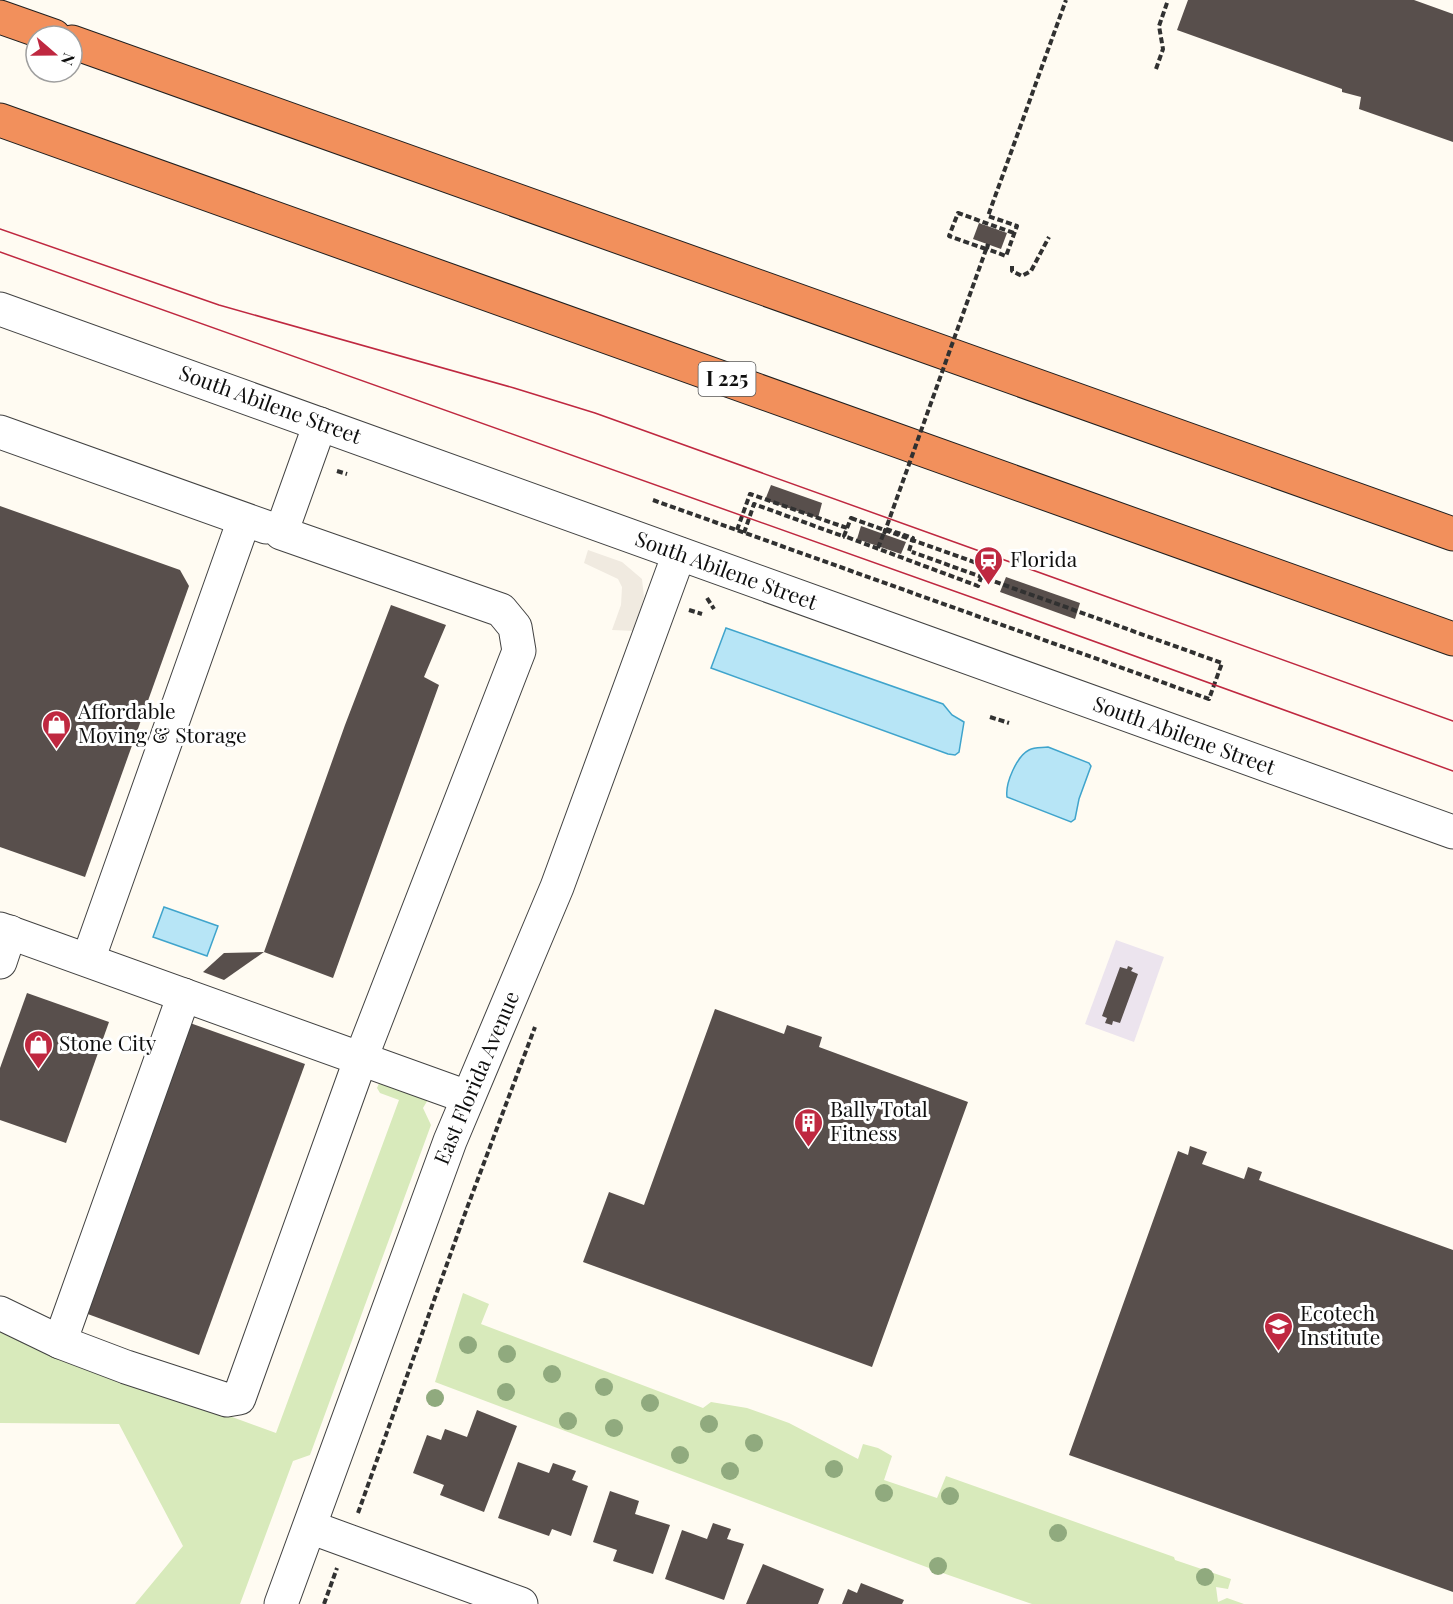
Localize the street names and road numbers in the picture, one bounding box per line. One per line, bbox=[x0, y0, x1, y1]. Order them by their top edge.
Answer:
street label: South Abilene Street bbox=[176, 357, 366, 449]
road number: I 225 bbox=[698, 362, 756, 396]
street label: South Abilene Street bbox=[632, 523, 822, 615]
street label: South Abilene Street bbox=[1090, 688, 1280, 780]
street label: East Florida Avenue bbox=[426, 986, 524, 1168]

